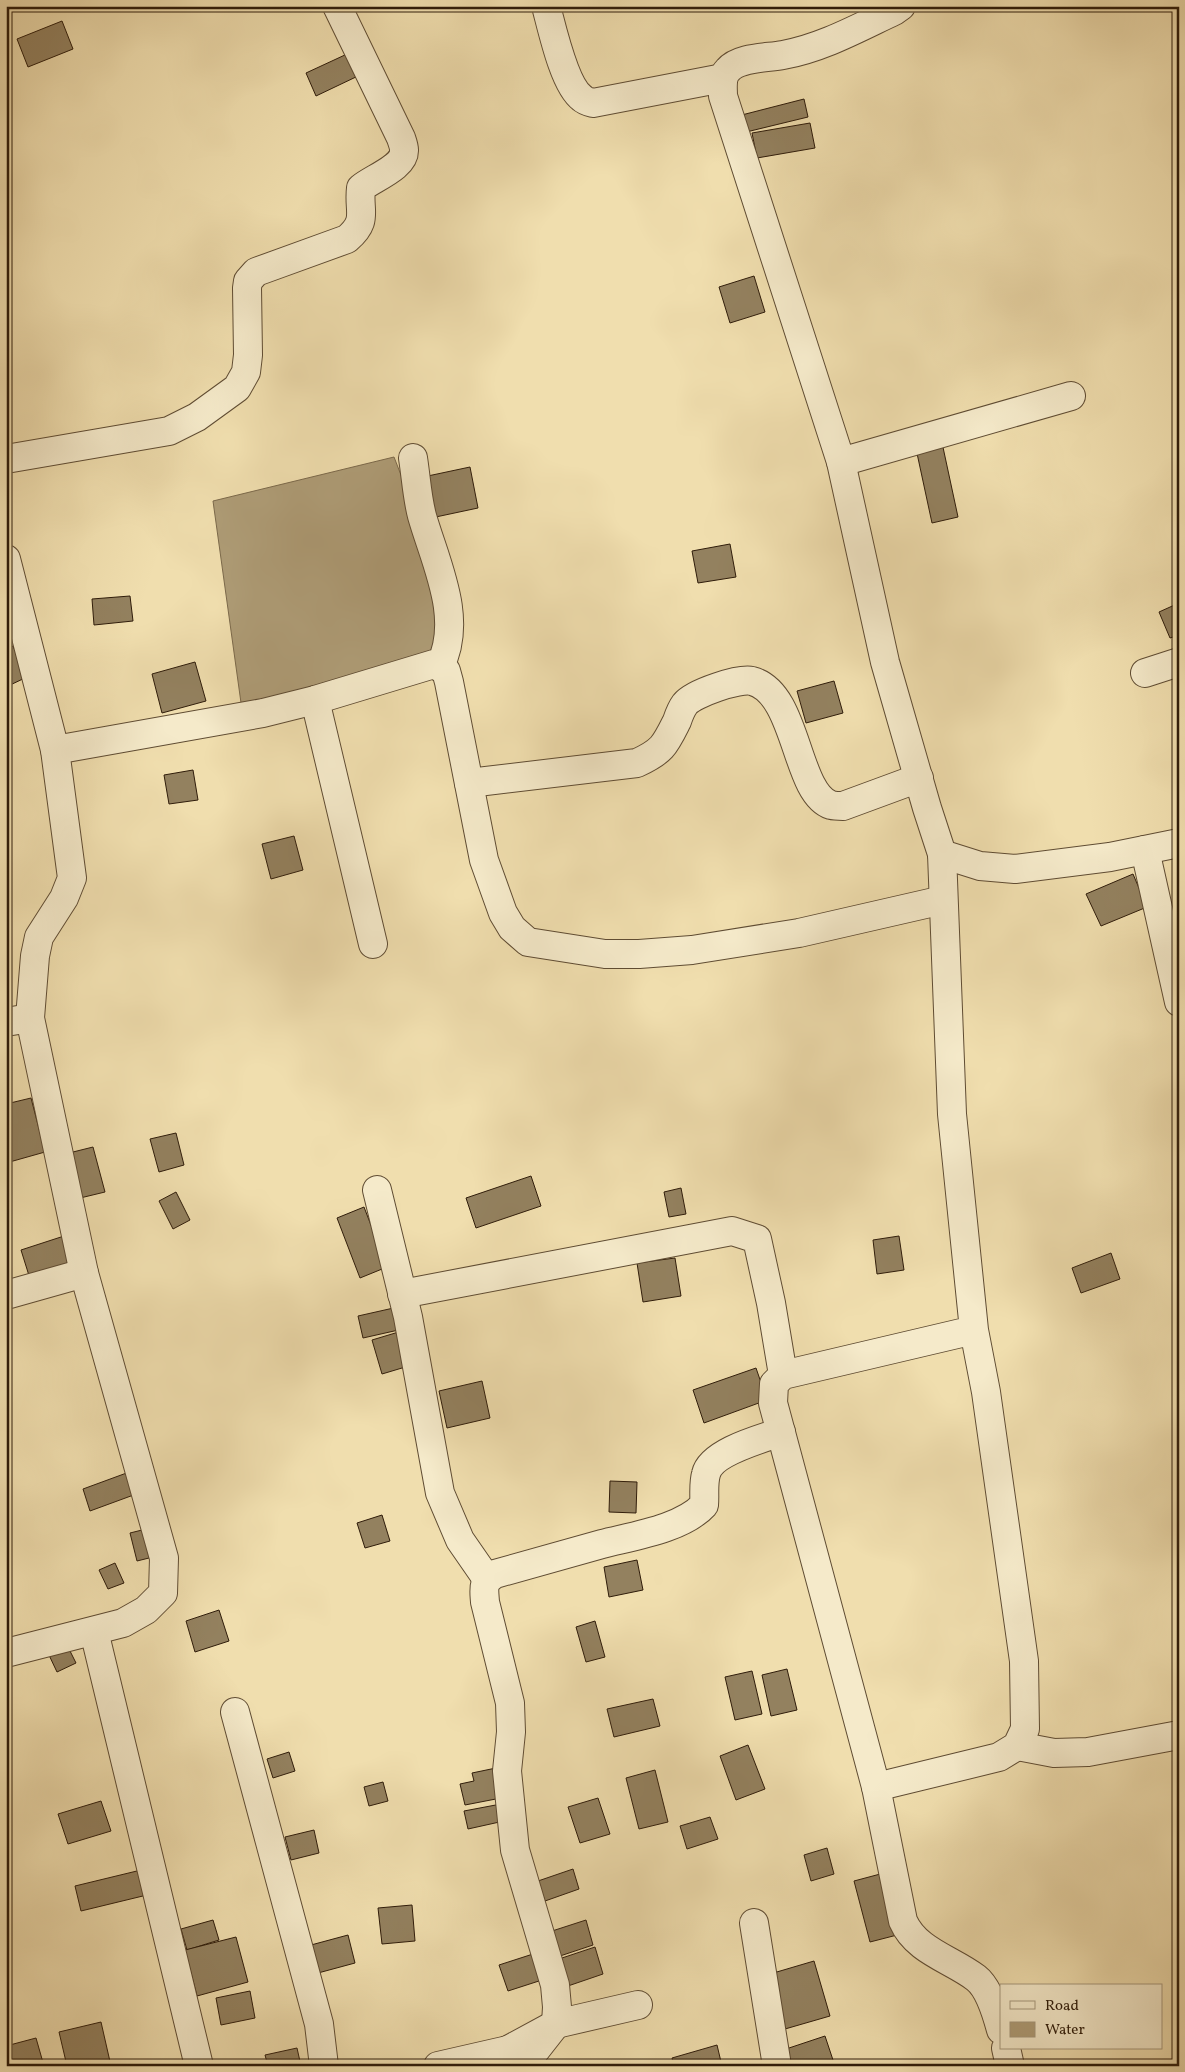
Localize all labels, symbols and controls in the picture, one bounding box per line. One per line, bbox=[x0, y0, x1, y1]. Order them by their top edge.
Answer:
legend bbox=[1000, 1984, 1162, 2050]
text: Road bbox=[1045, 1996, 1079, 2017]
text: Water bbox=[1045, 2020, 1085, 2041]

